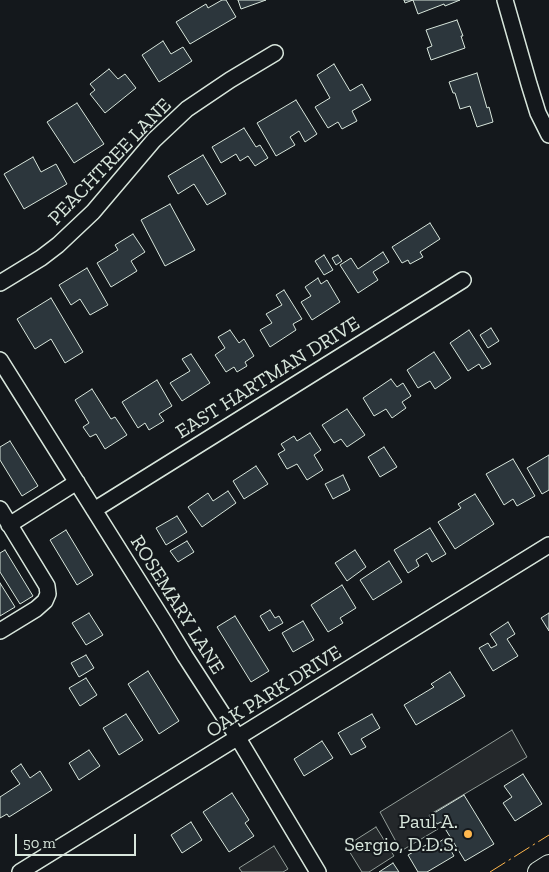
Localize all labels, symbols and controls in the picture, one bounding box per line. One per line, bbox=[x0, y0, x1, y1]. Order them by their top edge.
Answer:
street label: PEACHTREE LANE bbox=[43, 94, 177, 230]
street label: EAST HARTMAN DRIVE bbox=[172, 312, 364, 444]
street label: ROSEMARY LANE bbox=[125, 531, 229, 679]
street label: OAK PARK DRIVE bbox=[202, 641, 346, 743]
place label: Paul A. Sergio, D.D.S. bbox=[344, 810, 458, 857]
scale bar bbox=[18, 824, 139, 856]
marker: Paul A. Sergio, D.D.S. bbox=[462, 828, 474, 840]
text: 50 m bbox=[23, 834, 56, 852]

